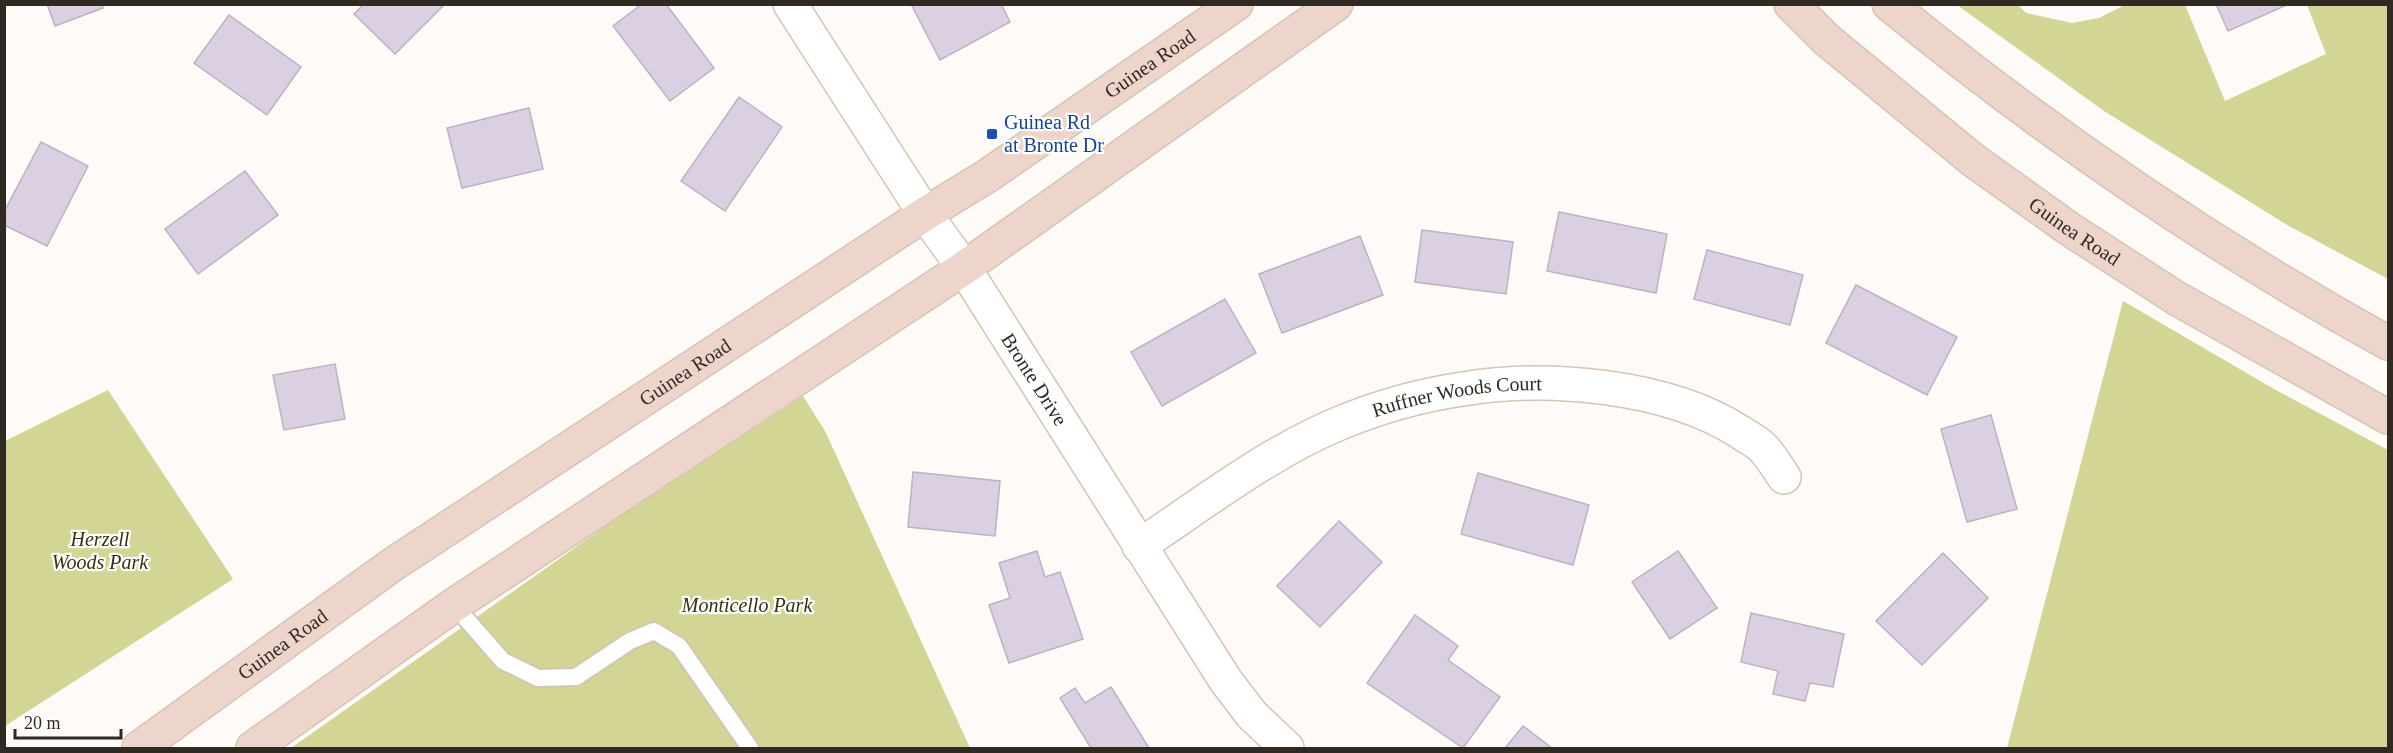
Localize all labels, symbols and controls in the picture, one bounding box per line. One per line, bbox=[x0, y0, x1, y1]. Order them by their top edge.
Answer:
street label: Guinea Road bbox=[1100, 25, 1199, 102]
place label: Guinea Rd at Bronte Dr bbox=[1004, 111, 1104, 156]
marker: Guinea Rd at Bronte Dr bbox=[985, 127, 999, 141]
street label: Guinea Road bbox=[2025, 193, 2124, 270]
street label: Bronte Drive bbox=[997, 329, 1072, 430]
street label: Guinea Road bbox=[635, 334, 735, 410]
street label: Ruffner Woods Court bbox=[1369, 372, 1542, 421]
park label: Herzell Woods Park bbox=[52, 528, 149, 573]
park label: Monticello Park bbox=[681, 594, 813, 616]
street label: Guinea Road bbox=[233, 605, 331, 684]
scale bar bbox=[15, 702, 122, 740]
text: 20 m bbox=[24, 713, 61, 733]

